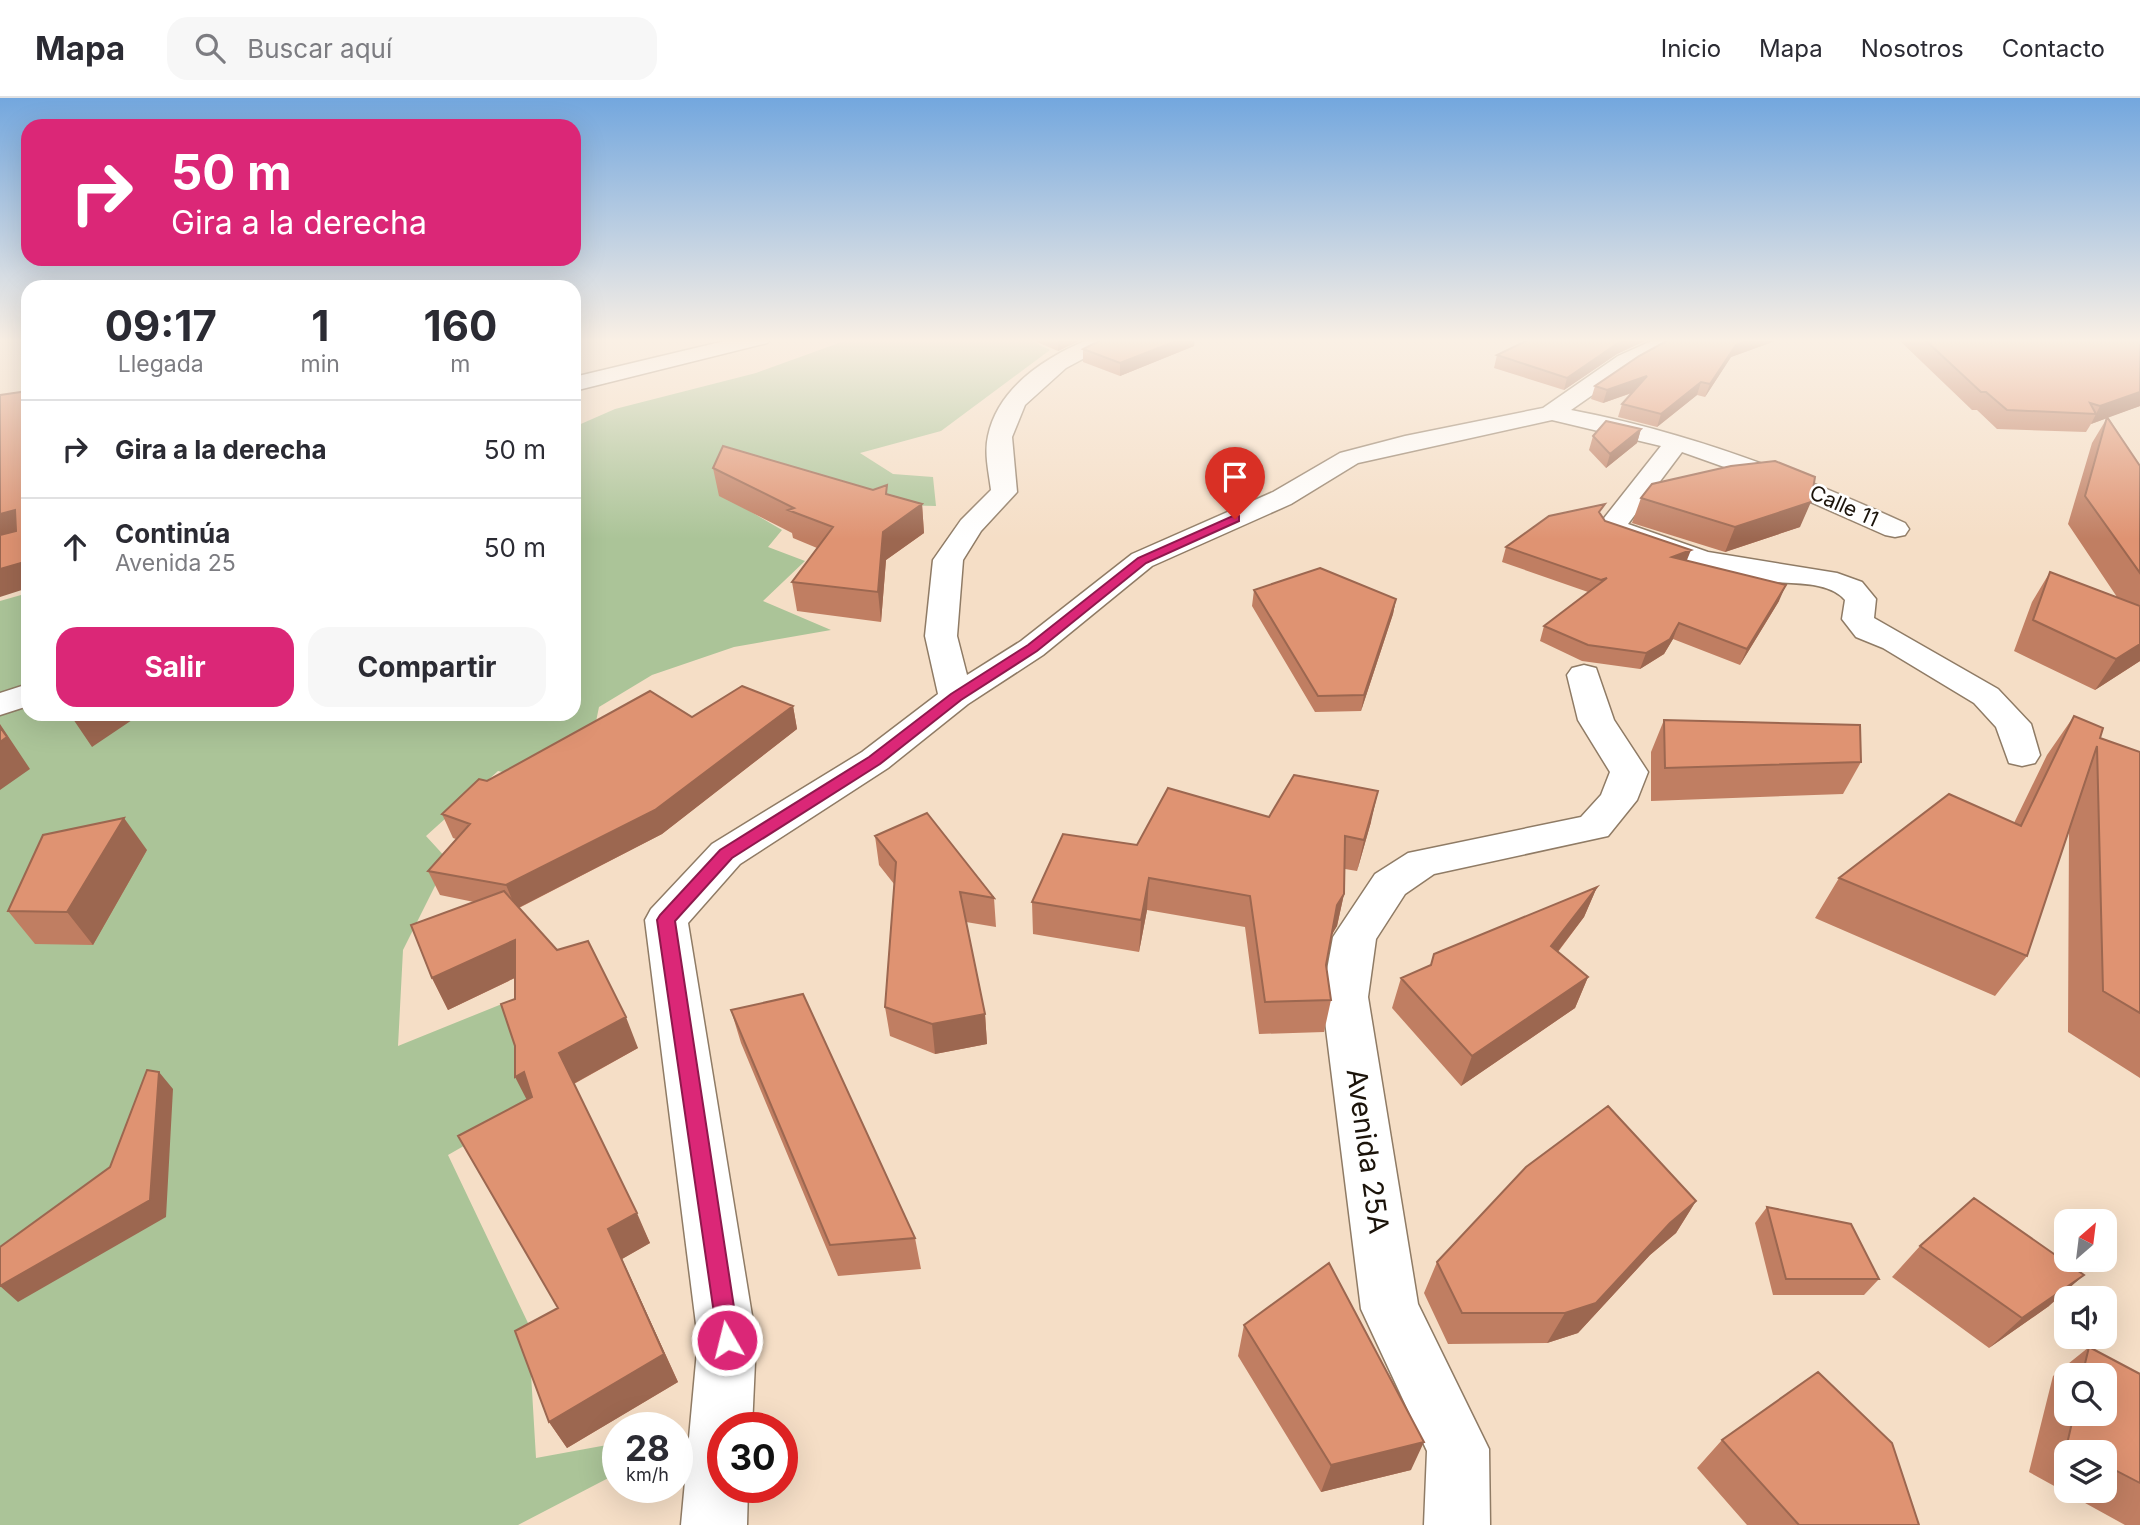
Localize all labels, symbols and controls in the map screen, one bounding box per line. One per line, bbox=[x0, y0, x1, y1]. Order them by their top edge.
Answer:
search box bbox=[167, 17, 657, 80]
text: Mapa bbox=[35, 28, 125, 68]
icon: search bbox=[191, 29, 229, 67]
text: Buscar aquí bbox=[247, 33, 392, 64]
text: Inicio bbox=[1661, 34, 1721, 63]
text: Mapa bbox=[1759, 34, 1823, 63]
text: Nosotros bbox=[1861, 34, 1964, 63]
text: Contacto bbox=[2002, 34, 2105, 63]
text: 50 m bbox=[171, 143, 292, 202]
icon: right bbox=[56, 147, 147, 238]
text: Gira a la derecha bbox=[171, 203, 427, 242]
text: 09:17 bbox=[105, 300, 217, 351]
text: 1 bbox=[311, 300, 329, 351]
text: 160 bbox=[424, 300, 497, 351]
text: Llegada bbox=[118, 350, 204, 378]
text: min bbox=[301, 350, 340, 378]
text: m bbox=[450, 350, 470, 378]
icon: right bbox=[56, 430, 94, 468]
text: Gira a la derecha bbox=[115, 434, 327, 465]
text: 50 m bbox=[484, 434, 546, 465]
pin bbox=[1205, 447, 1265, 519]
icon: arrive bbox=[1216, 458, 1254, 496]
street label: Calle 11 bbox=[1806, 479, 1882, 532]
text: Continúa bbox=[115, 518, 230, 549]
icon: ahead bbox=[56, 528, 94, 566]
text: 50 m bbox=[484, 532, 546, 563]
text: Avenida 25 bbox=[115, 549, 236, 577]
button: Salir bbox=[56, 627, 294, 707]
button: Compartir bbox=[308, 627, 546, 707]
street label: Avenida 25A bbox=[1340, 1066, 1396, 1236]
north arrow bbox=[2054, 1209, 2118, 1272]
map controls bbox=[2054, 1209, 2117, 1503]
button: sound bbox=[2054, 1286, 2117, 1349]
position arrow bbox=[690, 1303, 764, 1377]
button: search bbox=[2054, 1363, 2117, 1426]
speed limit sign: 30 bbox=[707, 1412, 798, 1503]
text: 28 bbox=[625, 1427, 670, 1469]
button: layers bbox=[2054, 1440, 2117, 1503]
text: km/h bbox=[626, 1464, 669, 1485]

